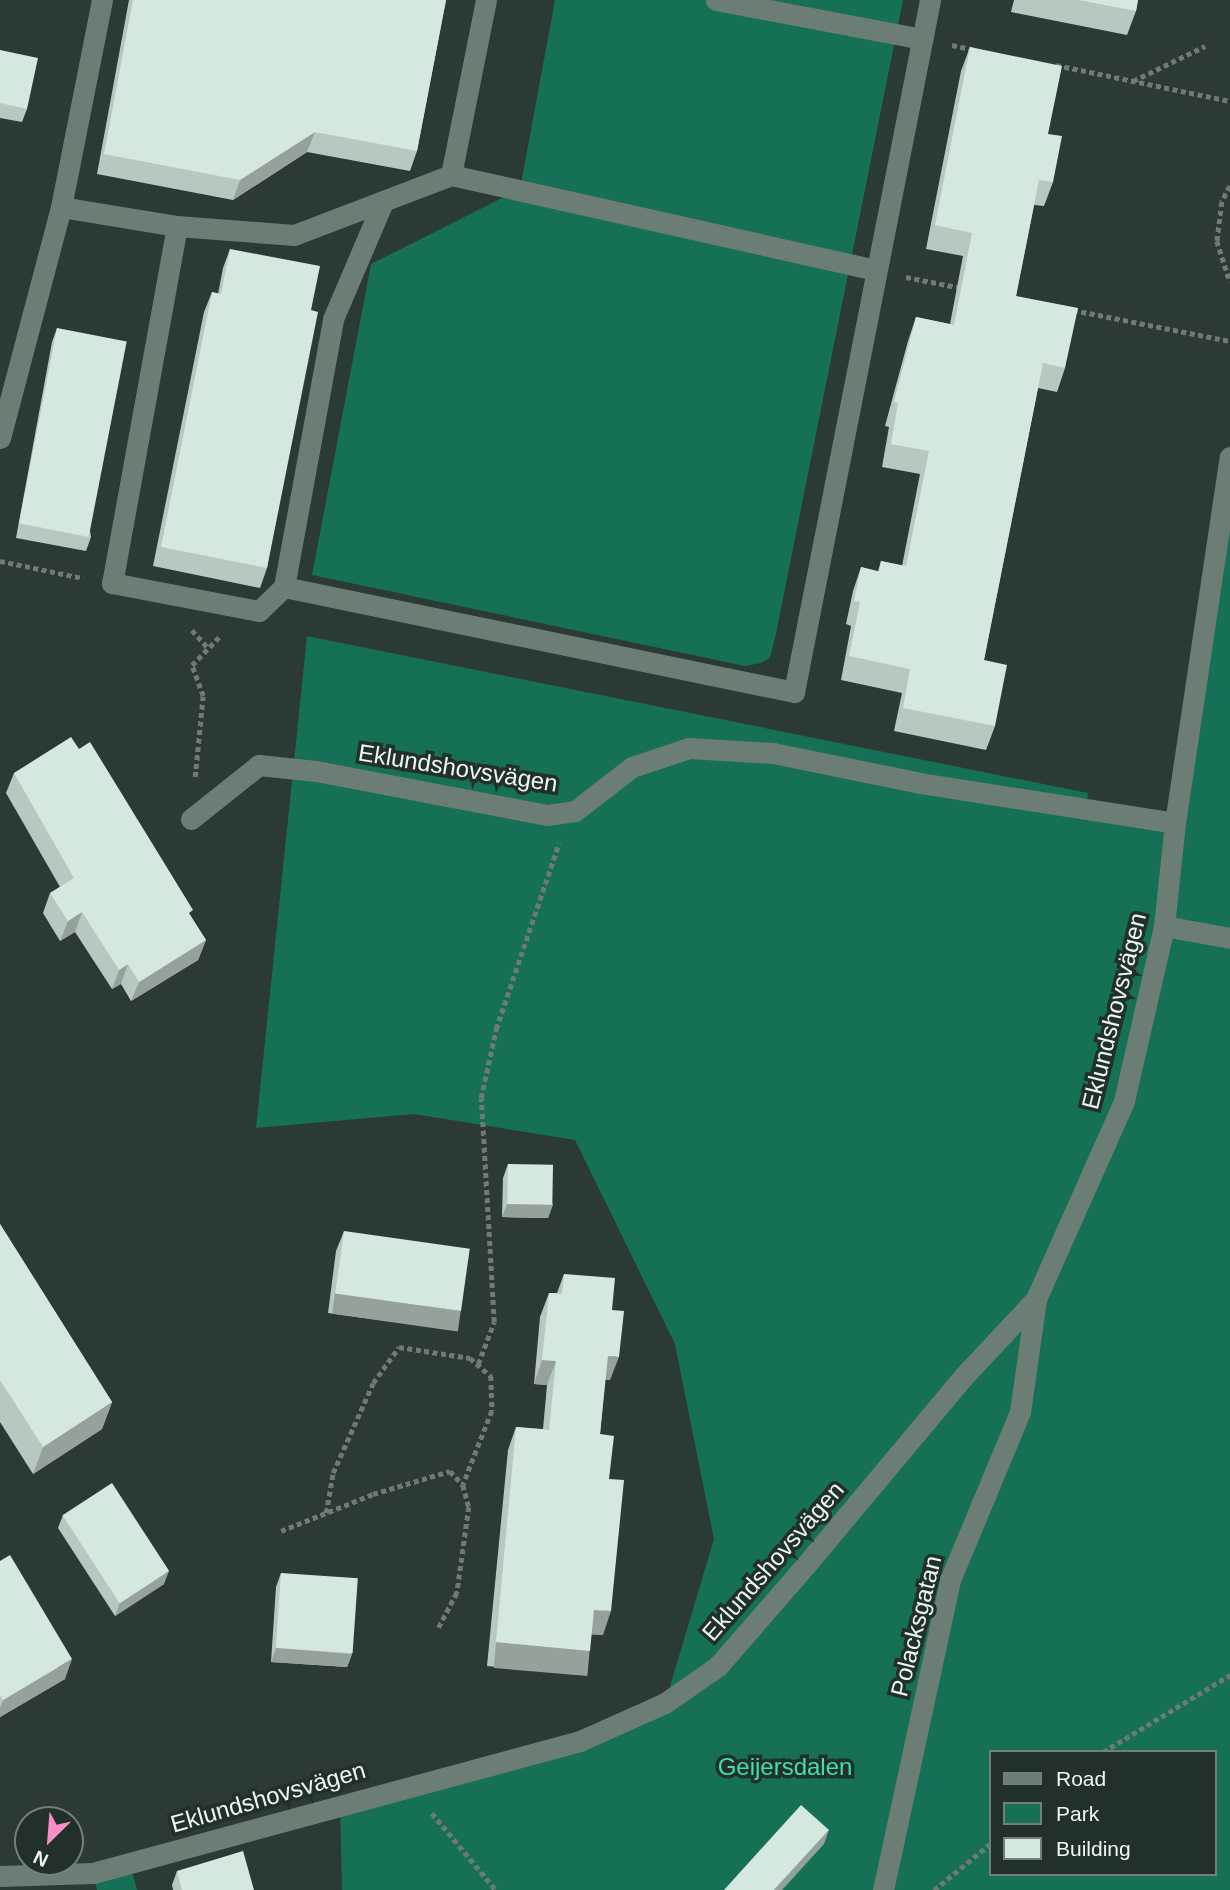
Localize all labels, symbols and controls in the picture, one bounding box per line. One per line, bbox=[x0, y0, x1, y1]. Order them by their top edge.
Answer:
street label: Eklundshovsvägen bbox=[356, 738, 560, 798]
street label: Eklundshovsvägen bbox=[1076, 910, 1152, 1112]
street label: Eklundshovsvägen bbox=[696, 1476, 850, 1646]
street label: Polacksgatan bbox=[885, 1553, 947, 1699]
legend bbox=[988, 1750, 1216, 1876]
park label: Geijersdalen bbox=[718, 1753, 852, 1781]
street label: Eklundshovsvägen bbox=[167, 1755, 369, 1839]
text: Road bbox=[1056, 1767, 1106, 1790]
text: Park bbox=[1056, 1802, 1099, 1825]
north arrow bbox=[14, 1806, 84, 1876]
text: Building bbox=[1056, 1837, 1131, 1860]
text: N bbox=[30, 1846, 51, 1871]

